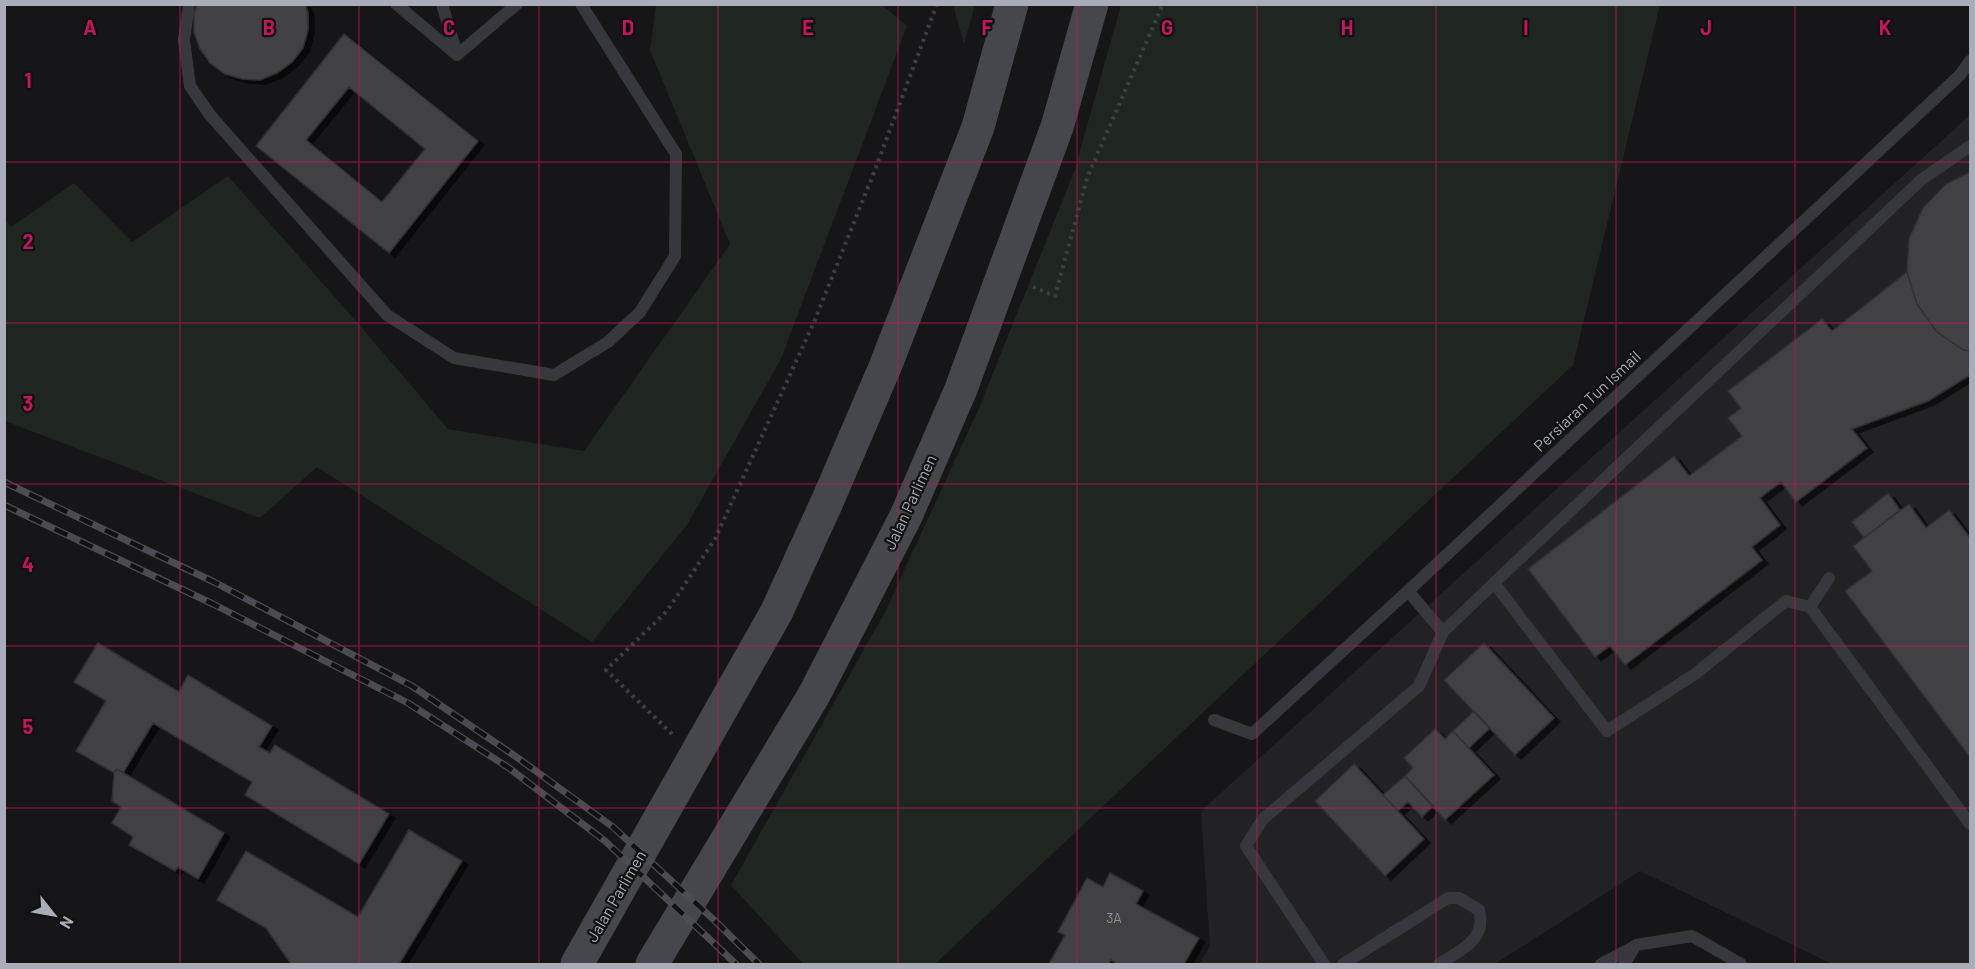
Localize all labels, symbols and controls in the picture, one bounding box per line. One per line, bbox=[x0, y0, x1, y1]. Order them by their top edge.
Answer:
text: A bbox=[83, 15, 97, 39]
text: B bbox=[263, 15, 275, 39]
text: C bbox=[443, 15, 455, 39]
text: D bbox=[622, 15, 634, 39]
text: E bbox=[802, 15, 814, 39]
text: F bbox=[981, 15, 993, 39]
text: G bbox=[1161, 15, 1173, 39]
text: H bbox=[1341, 15, 1353, 39]
text: I bbox=[1523, 15, 1529, 39]
text: J bbox=[1700, 15, 1712, 39]
text: K bbox=[1879, 15, 1892, 39]
text: 1 bbox=[24, 68, 32, 92]
text: 2 bbox=[22, 229, 34, 253]
street label: Persiaran Tun Ismail bbox=[1529, 346, 1644, 455]
text: 3 bbox=[23, 391, 33, 415]
street label: Jalan Parlimen bbox=[879, 451, 940, 552]
text: 4 bbox=[22, 552, 34, 576]
text: 5 bbox=[23, 714, 34, 738]
street label: Jalan Parlimen bbox=[582, 847, 649, 945]
north arrow bbox=[24, 885, 84, 945]
house number: 3A bbox=[1106, 909, 1122, 926]
text: N bbox=[56, 914, 78, 932]

